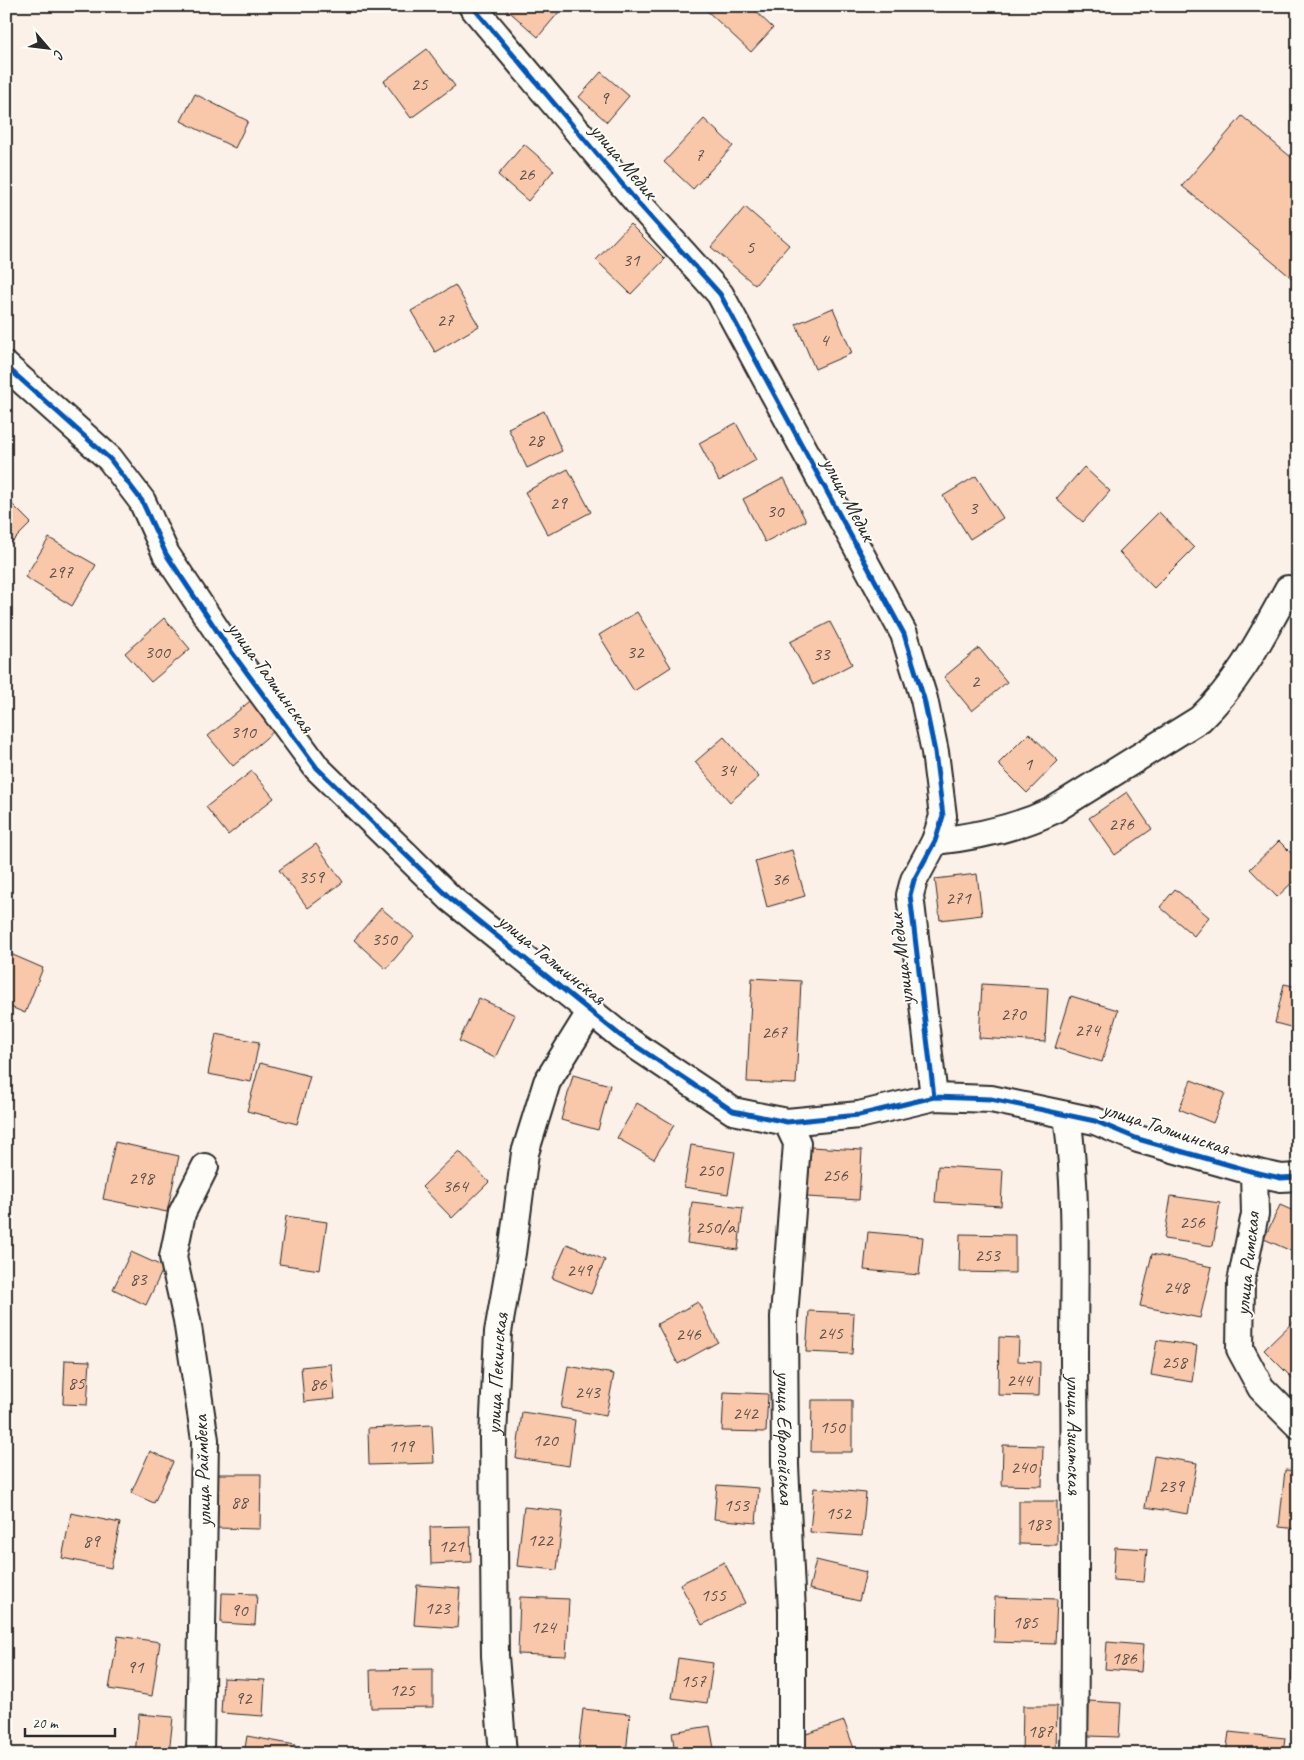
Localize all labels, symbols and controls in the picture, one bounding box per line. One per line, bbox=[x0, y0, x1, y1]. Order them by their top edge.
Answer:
north arrow bbox=[22, 22, 72, 72]
text: С bbox=[49, 47, 68, 63]
house number: 25 bbox=[410, 72, 429, 96]
house number: 9 bbox=[600, 86, 610, 110]
street label: улица Медик bbox=[583, 116, 665, 206]
house number: 7 bbox=[695, 143, 705, 167]
house number: 26 bbox=[517, 162, 536, 186]
house number: 5 bbox=[746, 235, 756, 259]
house number: 31 bbox=[622, 248, 641, 272]
house number: 27 bbox=[436, 308, 455, 332]
house number: 4 bbox=[820, 328, 831, 352]
house number: 28 bbox=[526, 428, 546, 452]
street label: улица Медик bbox=[815, 451, 883, 547]
house number: 29 bbox=[549, 491, 568, 515]
house number: 3 bbox=[969, 496, 979, 520]
house number: 30 bbox=[766, 499, 785, 523]
house number: 297 bbox=[47, 560, 74, 584]
street label: улица Талшинская bbox=[221, 614, 321, 739]
house number: 300 bbox=[144, 640, 171, 664]
house number: 32 bbox=[626, 640, 645, 664]
house number: 33 bbox=[812, 642, 831, 666]
house number: 2 bbox=[971, 669, 981, 693]
house number: 310 bbox=[230, 720, 257, 744]
house number: 1 bbox=[1024, 752, 1034, 776]
house number: 34 bbox=[718, 758, 738, 782]
house number: 276 bbox=[1108, 812, 1135, 836]
house number: 359 bbox=[298, 865, 325, 889]
house number: 36 bbox=[771, 867, 790, 891]
house number: 271 bbox=[945, 886, 972, 910]
street label: улица Талшинская bbox=[491, 906, 612, 1011]
street label: улица Медик bbox=[882, 910, 920, 1008]
house number: 350 bbox=[371, 927, 398, 951]
house number: 270 bbox=[1000, 1002, 1027, 1026]
house number: 274 bbox=[1074, 1018, 1102, 1042]
house number: 267 bbox=[761, 1020, 788, 1044]
street label: улица Талшинская bbox=[1097, 1095, 1234, 1161]
house number: 250 bbox=[697, 1158, 724, 1182]
house number: 256 bbox=[822, 1163, 849, 1187]
house number: 298 bbox=[128, 1166, 156, 1190]
house number: 364 bbox=[442, 1174, 470, 1198]
street label: улица Римская bbox=[1228, 1209, 1266, 1319]
house number: 256 bbox=[1179, 1210, 1206, 1234]
house number: 250/а bbox=[695, 1215, 737, 1239]
house number: 253 bbox=[974, 1243, 1001, 1267]
house number: 249 bbox=[566, 1258, 593, 1282]
house number: 83 bbox=[129, 1267, 148, 1291]
house number: 248 bbox=[1163, 1275, 1191, 1299]
street label: улица Пекинская bbox=[480, 1309, 514, 1437]
house number: 245 bbox=[817, 1321, 844, 1345]
house number: 246 bbox=[675, 1322, 702, 1346]
house number: 258 bbox=[1161, 1350, 1189, 1374]
house number: 244 bbox=[1006, 1368, 1034, 1392]
street label: улица Европейская bbox=[771, 1369, 800, 1506]
house number: 85 bbox=[67, 1371, 86, 1395]
house number: 86 bbox=[309, 1372, 328, 1396]
street label: улица Азиатская bbox=[1061, 1373, 1088, 1496]
house number: 243 bbox=[574, 1380, 601, 1404]
house number: 242 bbox=[732, 1401, 759, 1425]
street label: улица Раймбека bbox=[187, 1413, 217, 1529]
house number: 150 bbox=[819, 1415, 846, 1439]
house number: 120 bbox=[532, 1428, 559, 1452]
house number: 119 bbox=[388, 1434, 415, 1458]
house number: 240 bbox=[1010, 1455, 1037, 1479]
house number: 239 bbox=[1158, 1474, 1185, 1498]
house number: 88 bbox=[230, 1490, 250, 1514]
house number: 153 bbox=[723, 1493, 750, 1517]
house number: 152 bbox=[825, 1501, 852, 1525]
house number: 183 bbox=[1025, 1512, 1052, 1536]
house number: 122 bbox=[527, 1528, 554, 1552]
house number: 89 bbox=[82, 1529, 101, 1553]
house number: 121 bbox=[438, 1534, 465, 1558]
house number: 155 bbox=[700, 1583, 727, 1607]
house number: 123 bbox=[424, 1596, 451, 1620]
house number: 90 bbox=[230, 1598, 249, 1622]
house number: 185 bbox=[1012, 1610, 1039, 1634]
house number: 124 bbox=[530, 1615, 558, 1639]
house number: 186 bbox=[1111, 1646, 1138, 1670]
house number: 91 bbox=[126, 1655, 145, 1679]
house number: 157 bbox=[680, 1669, 707, 1693]
house number: 125 bbox=[389, 1678, 416, 1702]
house number: 92 bbox=[234, 1686, 253, 1710]
scale bar bbox=[25, 1705, 115, 1737]
text: 20 m bbox=[32, 1714, 59, 1733]
house number: 187 bbox=[1027, 1719, 1054, 1743]

